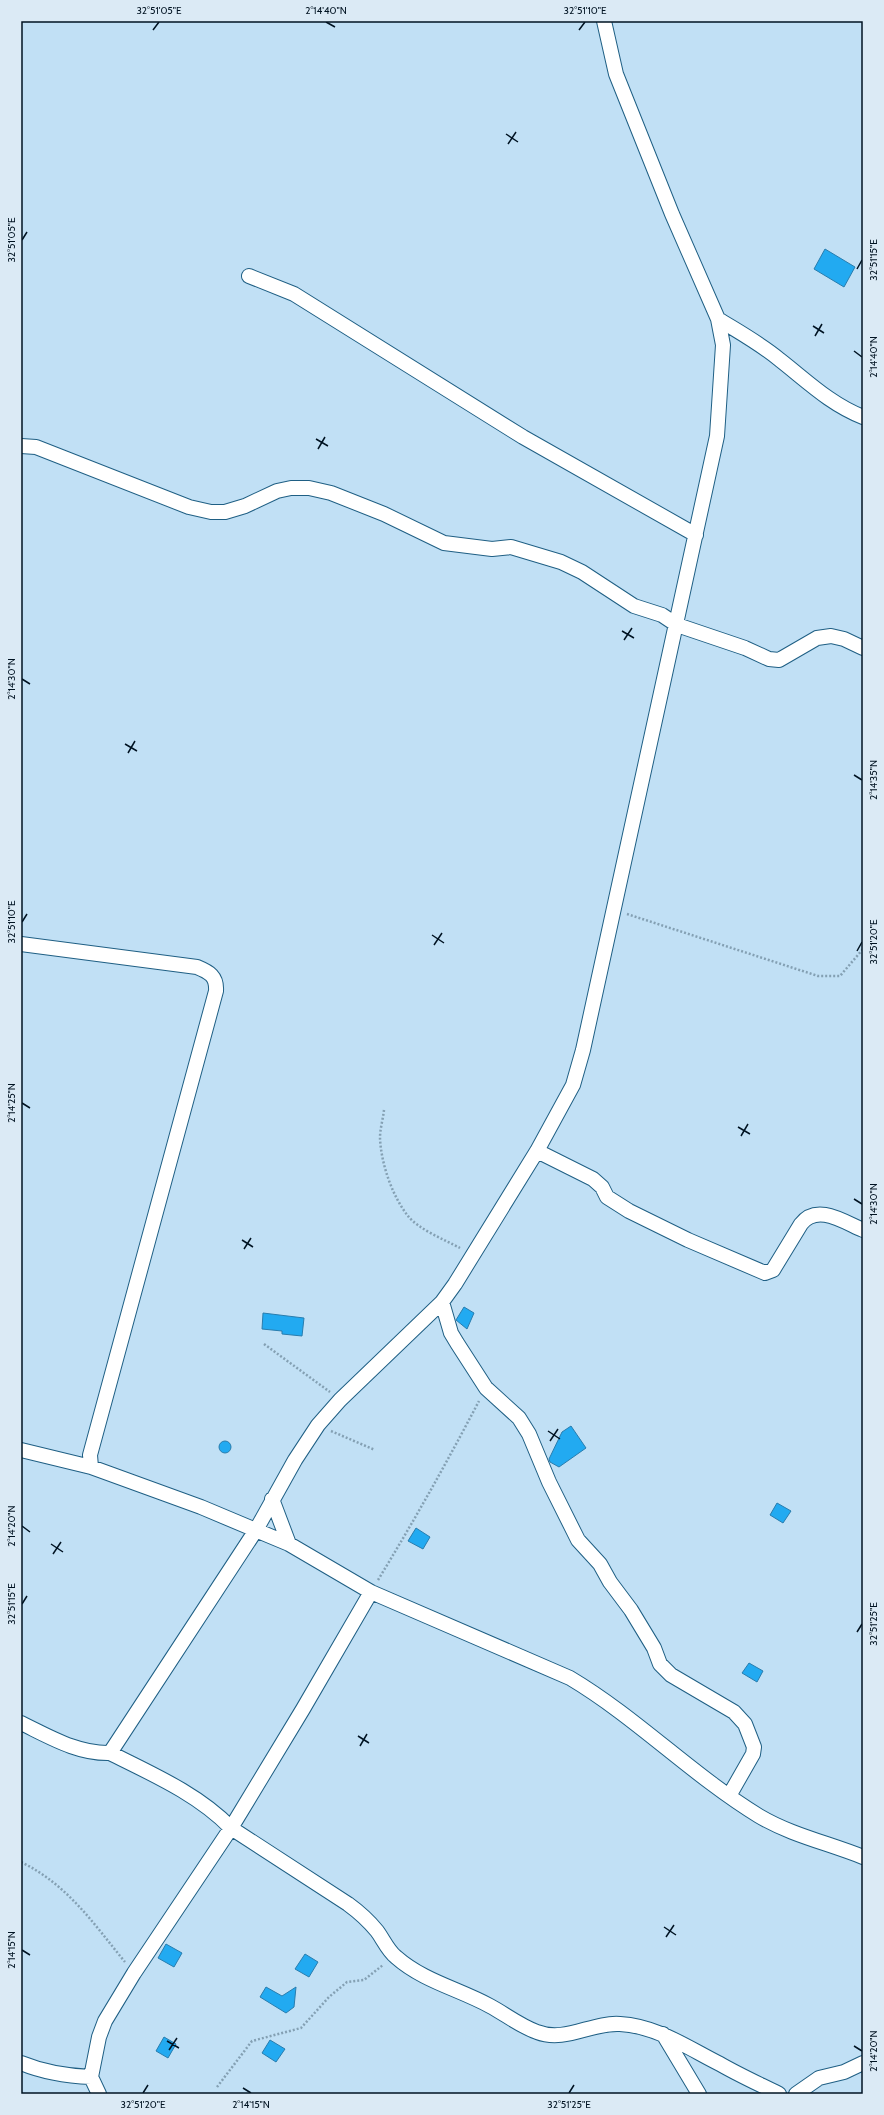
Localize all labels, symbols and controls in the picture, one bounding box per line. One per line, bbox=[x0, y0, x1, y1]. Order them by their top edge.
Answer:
text: 32°51'05"E bbox=[136, 4, 182, 17]
text: 2°14'40"N bbox=[305, 4, 347, 17]
text: 32°51'10"E bbox=[564, 4, 607, 17]
text: 32°51'05"E bbox=[5, 217, 18, 263]
text: 32°51'15"E bbox=[867, 239, 880, 281]
text: 2°14'40"N bbox=[867, 336, 880, 378]
text: 2°14'30"N bbox=[5, 658, 18, 700]
text: 2°14'35"N bbox=[867, 760, 880, 800]
text: 32°51'10"E bbox=[5, 900, 18, 943]
text: 32°51'20"E bbox=[867, 919, 880, 964]
text: 2°14'25"N bbox=[5, 1083, 18, 1123]
text: 2°14'30"N bbox=[867, 1183, 880, 1225]
text: 2°14'20"N bbox=[5, 1505, 18, 1547]
text: 32°51'15"E bbox=[5, 1583, 18, 1625]
text: 32°51'25"E bbox=[867, 1602, 880, 1646]
text: 2°14'15"N bbox=[5, 1931, 18, 1969]
text: 2°14'20"N bbox=[867, 2030, 880, 2072]
text: 32°51'20"E bbox=[121, 2098, 166, 2111]
text: 2°14'15"N bbox=[232, 2098, 270, 2111]
text: 32°51'25"E bbox=[547, 2098, 591, 2111]

